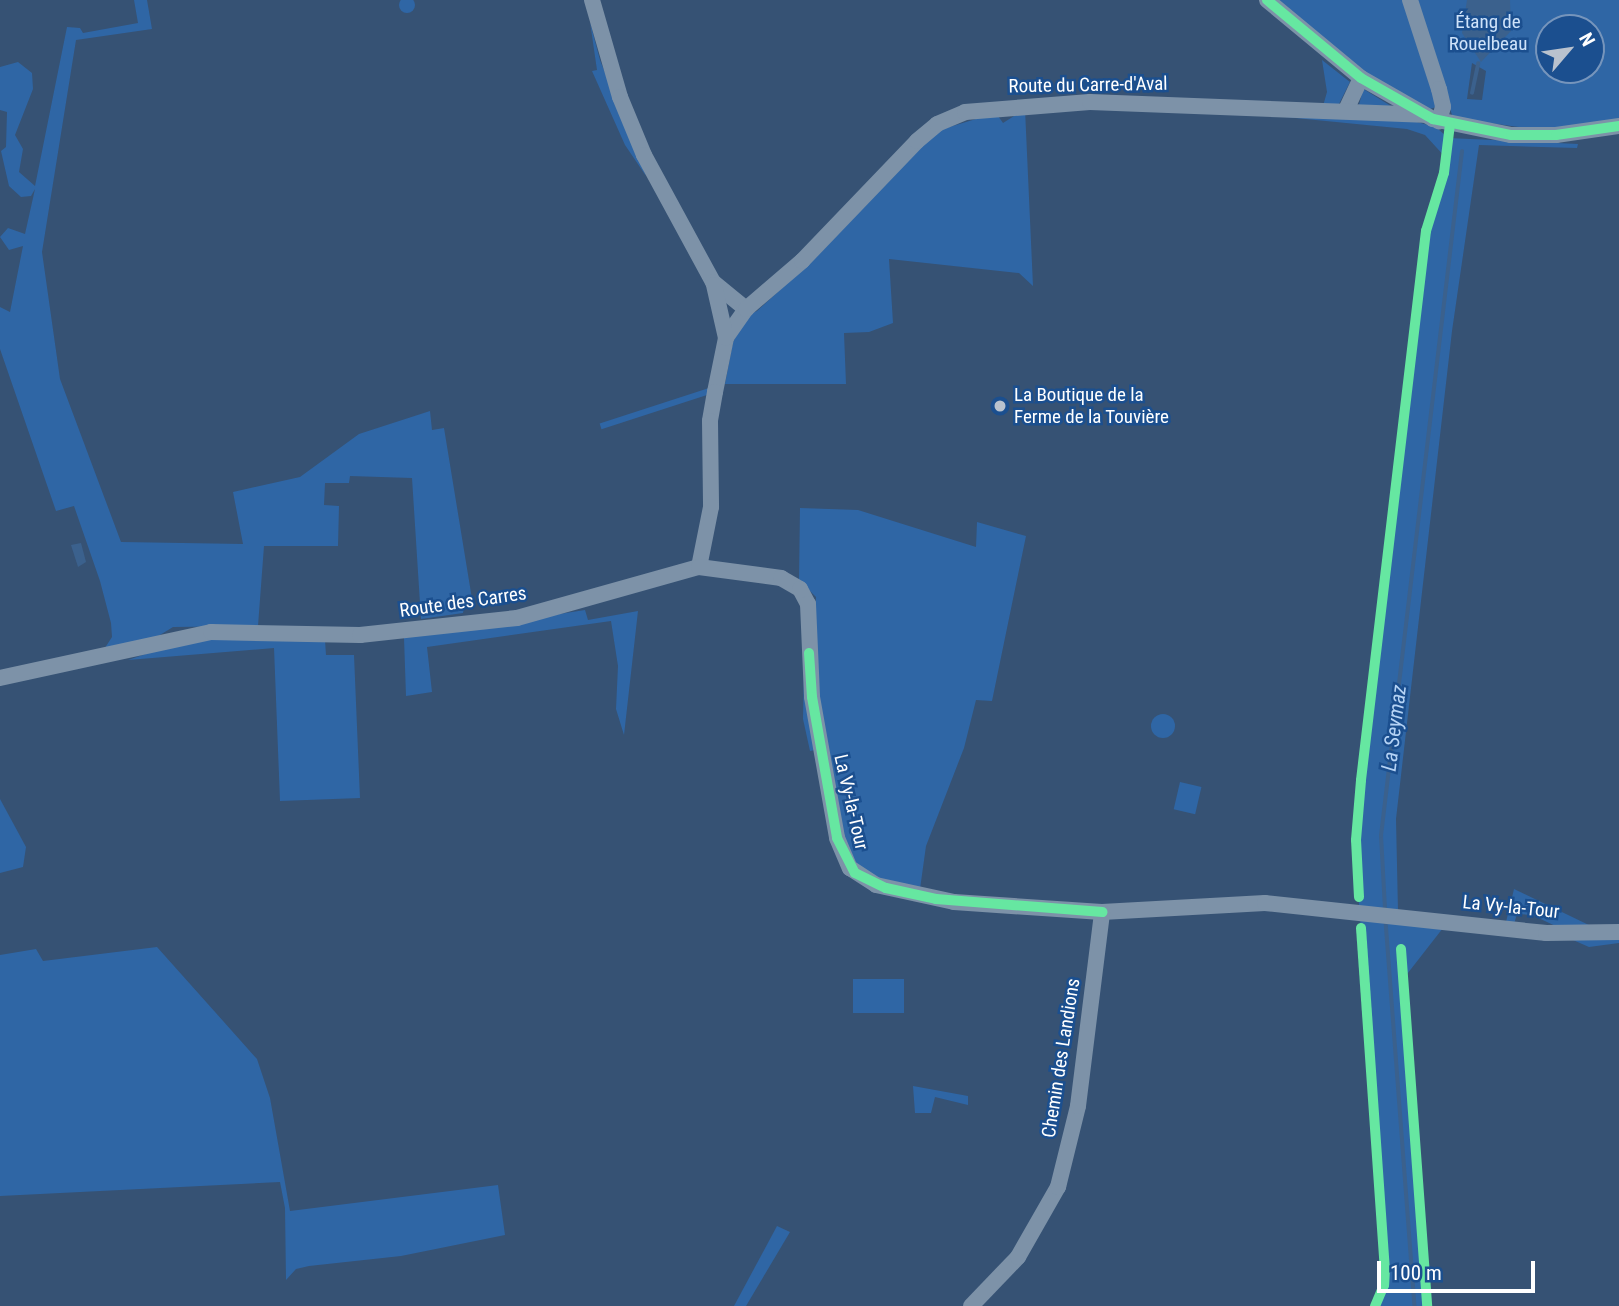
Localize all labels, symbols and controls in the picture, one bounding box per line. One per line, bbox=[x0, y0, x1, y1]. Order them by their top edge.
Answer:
park label: Étang de Rouelbeau bbox=[1449, 11, 1527, 55]
north arrow bbox=[1535, 14, 1605, 84]
text: N bbox=[1574, 29, 1600, 50]
street label: Route du Carre-d'Aval bbox=[1008, 72, 1168, 98]
place label: La Boutique de la Ferme de la Touvière bbox=[1014, 384, 1169, 428]
marker: La Boutique de la Ferme de la Touvière bbox=[992, 398, 1008, 414]
street label: Route des Carres bbox=[398, 582, 528, 622]
water label: La Seymaz bbox=[1376, 683, 1412, 773]
street label: La Vy-la-Tour bbox=[829, 752, 873, 852]
street label: La Vy-la-Tour bbox=[1461, 891, 1561, 923]
street label: Chemin des Landions bbox=[1037, 977, 1085, 1139]
scale bar bbox=[1381, 1246, 1538, 1290]
text: 100 m bbox=[1390, 1261, 1442, 1285]

